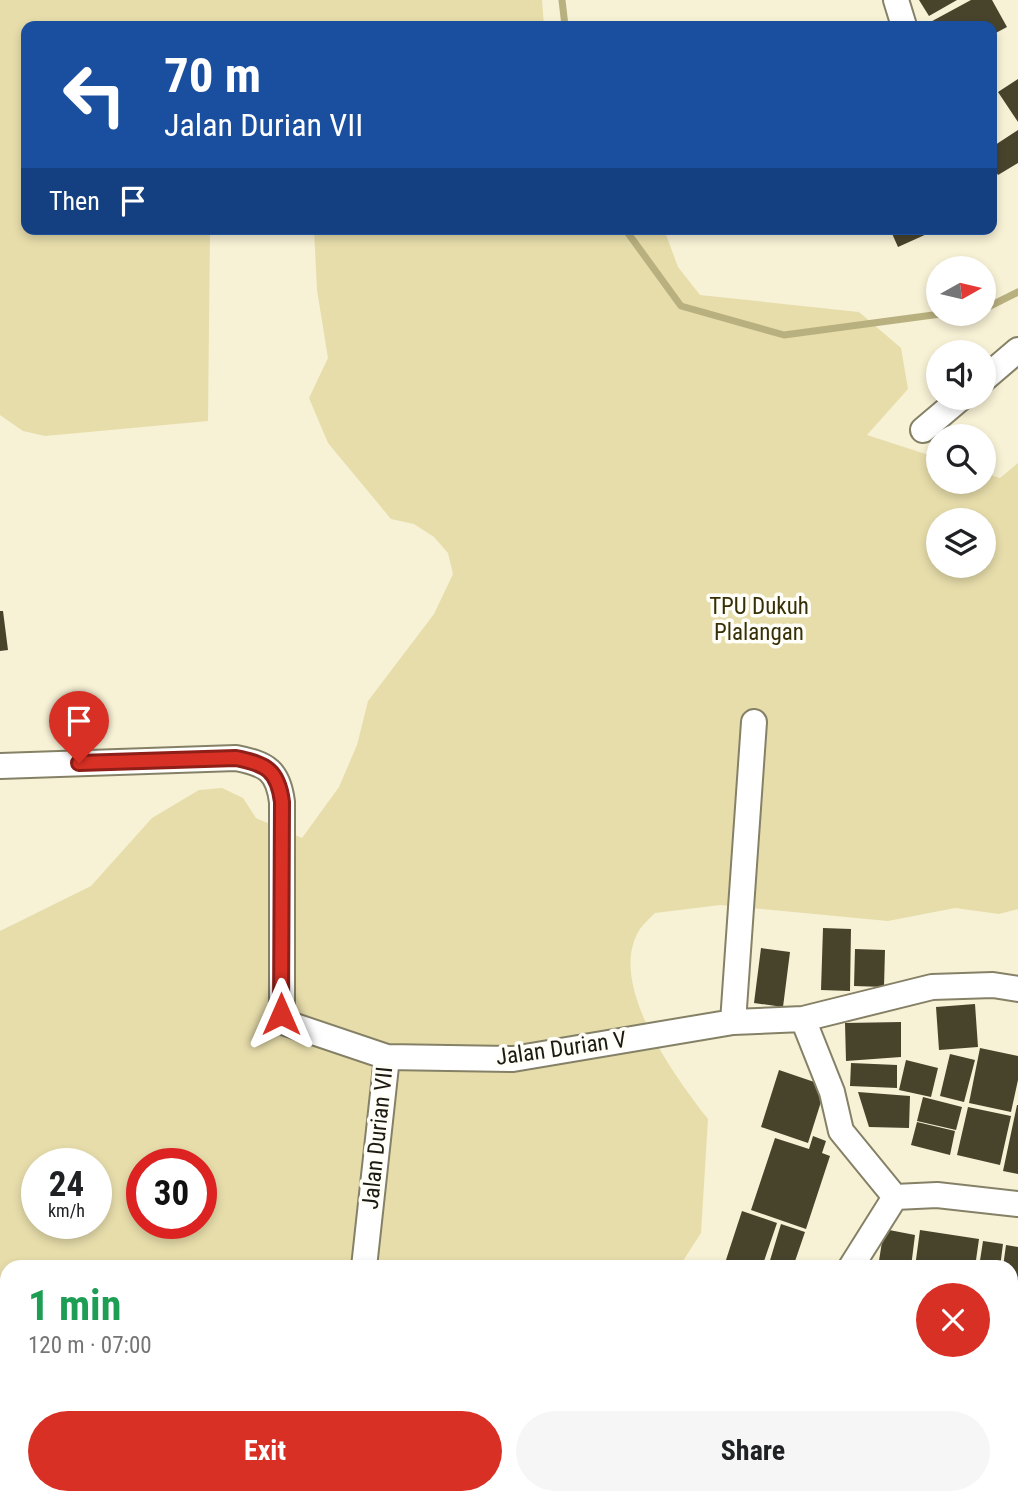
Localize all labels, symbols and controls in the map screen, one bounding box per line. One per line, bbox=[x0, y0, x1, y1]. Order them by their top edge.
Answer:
text: 70 m bbox=[164, 47, 261, 104]
icon: left bbox=[49, 49, 140, 140]
text: Jalan Durian VII bbox=[164, 106, 363, 144]
icon: arrive bbox=[114, 182, 152, 220]
text: Then bbox=[49, 186, 100, 216]
north arrow bbox=[926, 256, 996, 326]
map controls bbox=[926, 256, 996, 578]
button: sound bbox=[926, 340, 996, 410]
button: search bbox=[926, 424, 996, 494]
button: layers bbox=[926, 508, 996, 578]
park label: TPU Dukuh Plalangan bbox=[709, 593, 809, 646]
pin bbox=[49, 691, 109, 763]
icon: arrive bbox=[60, 702, 98, 740]
position arrow bbox=[244, 977, 318, 1051]
street label: Jalan Durian V bbox=[494, 1026, 628, 1071]
street label: Jalan Durian VII bbox=[357, 1065, 398, 1211]
speed limit sign: 30 bbox=[126, 1148, 217, 1239]
text: 24 bbox=[49, 1164, 84, 1205]
text: km/h bbox=[48, 1200, 85, 1221]
text: 1 min bbox=[28, 1281, 121, 1330]
button: close bbox=[916, 1283, 990, 1357]
text: 120 m · 07:00 bbox=[28, 1332, 152, 1359]
button: Exit bbox=[28, 1411, 502, 1491]
button: Share bbox=[516, 1411, 990, 1491]

